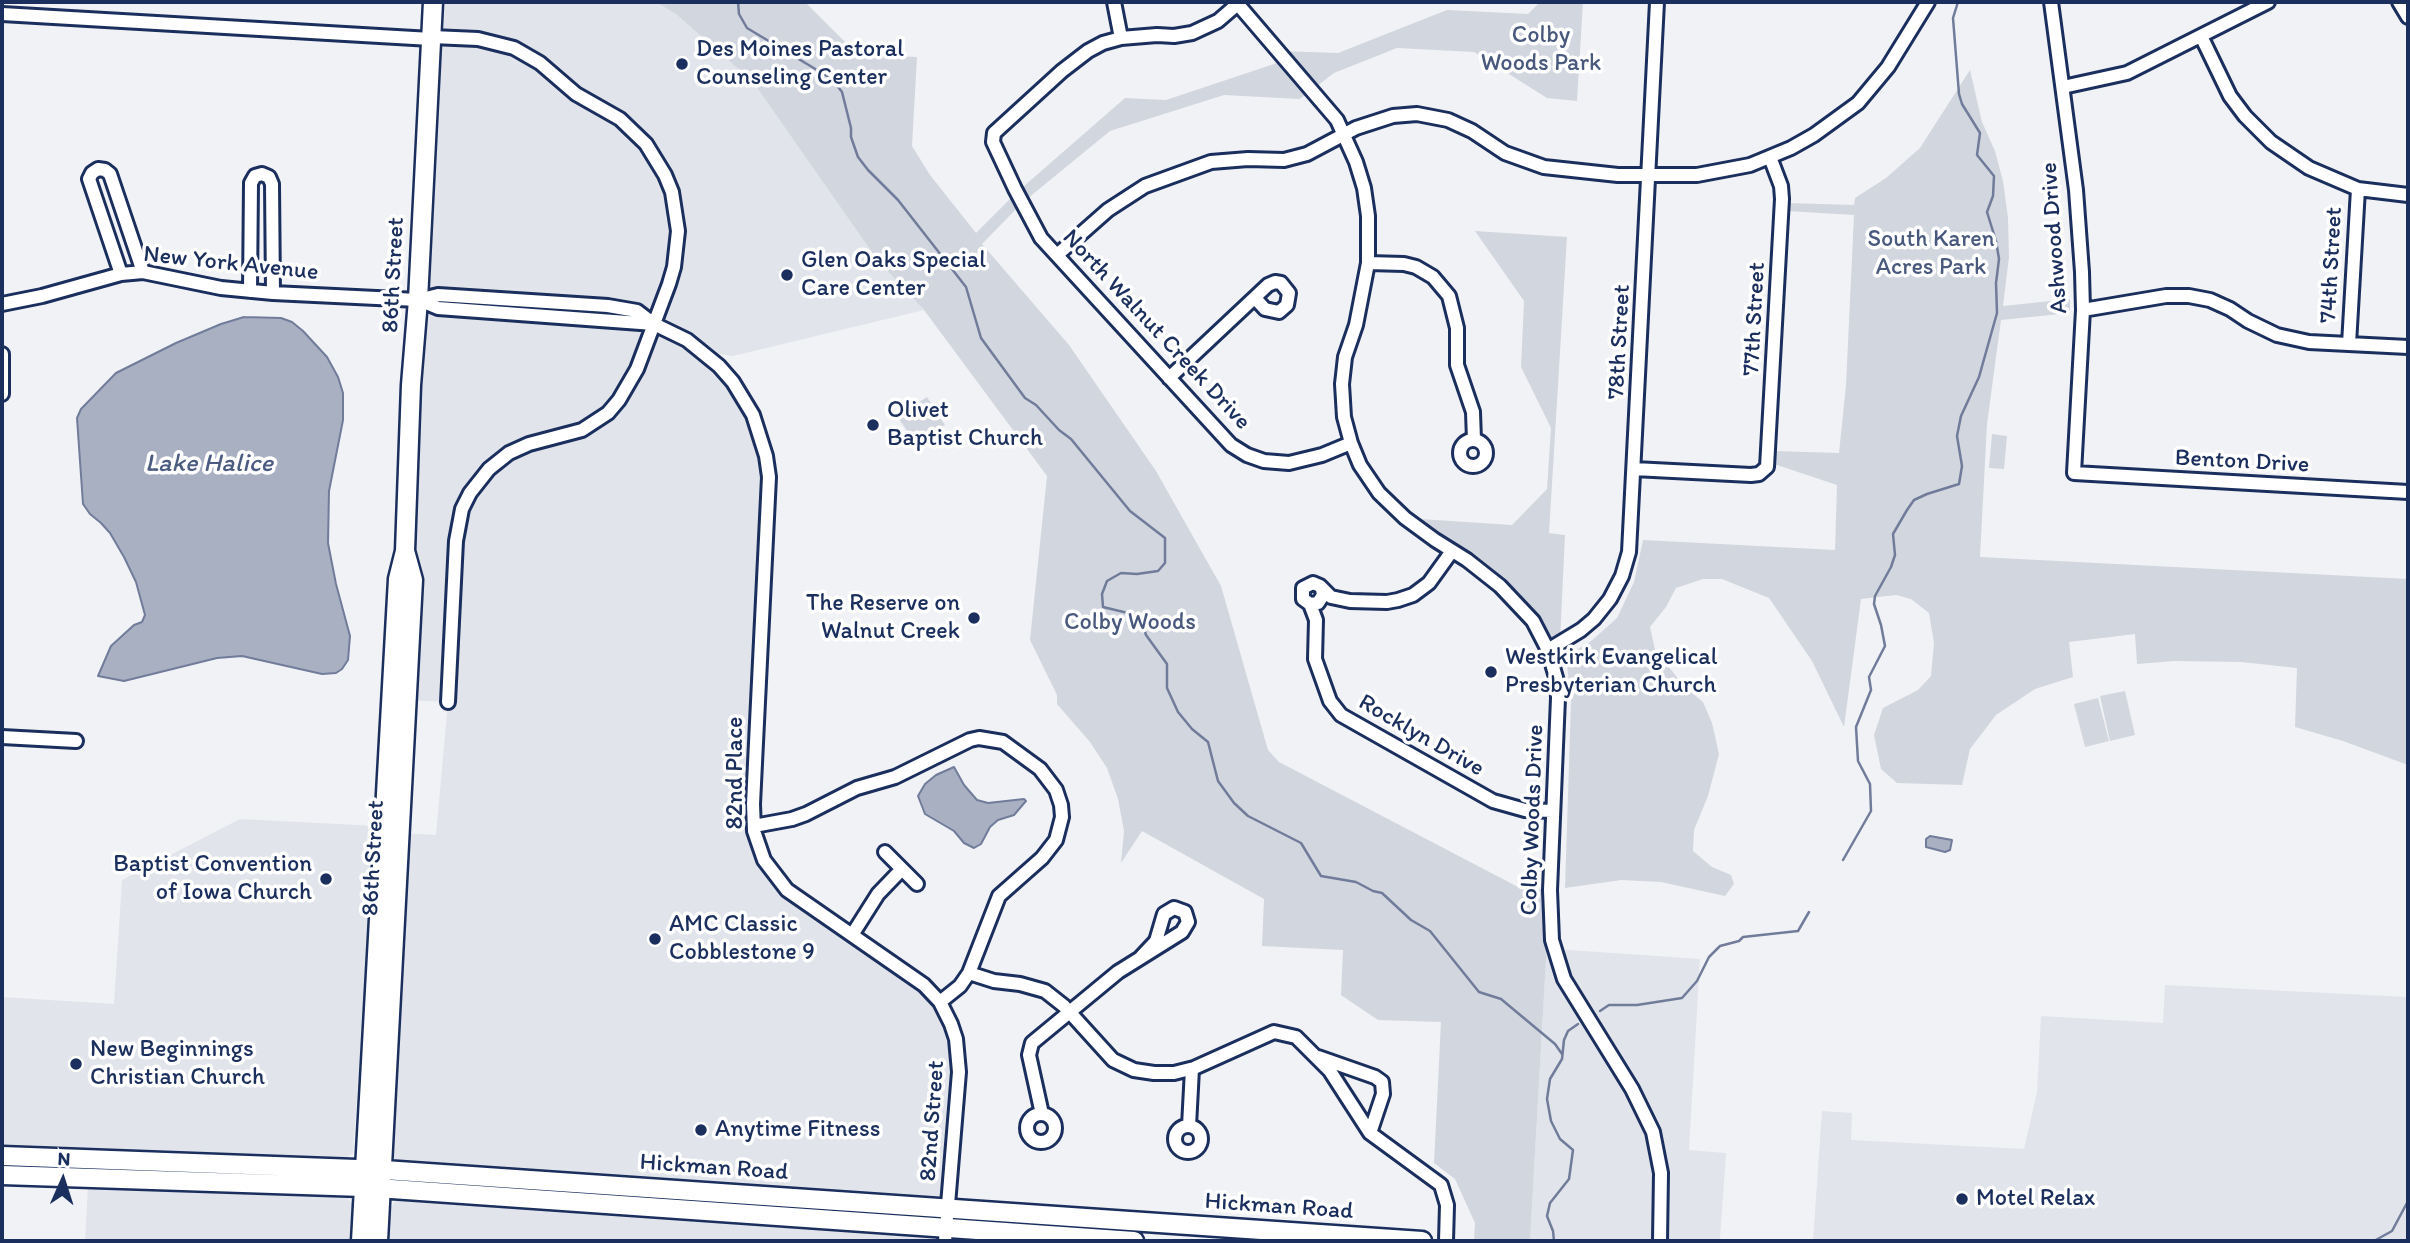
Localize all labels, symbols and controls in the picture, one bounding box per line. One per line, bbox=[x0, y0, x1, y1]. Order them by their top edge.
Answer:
park label: Colby Woods Park bbox=[1481, 22, 1601, 78]
place label: Des Moines Pastoral Counseling Center bbox=[696, 36, 904, 92]
marker: Des Moines Pastoral Counseling Center bbox=[674, 56, 690, 72]
street label: Ashwood Drive bbox=[2035, 161, 2075, 315]
street label: 74th Street bbox=[2315, 206, 2349, 324]
street label: 86th Street bbox=[377, 216, 411, 334]
street label: North Walnut Creek Drive bbox=[1056, 224, 1256, 436]
park label: South Karen Acres Park bbox=[1867, 226, 1995, 282]
street label: New York Avenue bbox=[142, 240, 320, 288]
place label: Glen Oaks Special Care Center bbox=[801, 247, 986, 303]
street label: 77th Street bbox=[1738, 261, 1772, 377]
marker: Glen Oaks Special Care Center bbox=[779, 267, 795, 283]
street label: 78th Street bbox=[1603, 284, 1637, 400]
place label: Olivet Baptist Church bbox=[887, 397, 1043, 453]
marker: Olivet Baptist Church bbox=[865, 417, 881, 433]
street label: Benton Drive bbox=[2174, 444, 2310, 480]
water label: Lake Halice bbox=[145, 448, 273, 480]
place label: The Reserve on Walnut Creek bbox=[806, 590, 960, 646]
park label: Colby Woods bbox=[1064, 609, 1196, 637]
marker: The Reserve on Walnut Creek bbox=[966, 610, 982, 626]
place label: Westkirk Evangelical Presbyterian Church bbox=[1505, 644, 1718, 700]
marker: Westkirk Evangelical Presbyterian Church bbox=[1483, 664, 1499, 680]
street label: Rocklyn Drive bbox=[1353, 688, 1489, 784]
street label: 82nd Place bbox=[722, 717, 750, 829]
street label: Colby Woods Drive bbox=[1515, 724, 1551, 916]
street label: 86th Street bbox=[357, 799, 391, 917]
place label: Baptist Convention of Iowa Church bbox=[113, 851, 312, 907]
marker: Baptist Convention of Iowa Church bbox=[318, 871, 334, 887]
place label: AMC Classic Cobblestone 9 bbox=[669, 911, 815, 967]
marker: AMC Classic Cobblestone 9 bbox=[647, 931, 663, 947]
place label: New Beginnings Christian Church bbox=[90, 1036, 265, 1092]
marker: New Beginnings Christian Church bbox=[68, 1056, 84, 1072]
street label: 82nd Street bbox=[914, 1060, 952, 1182]
place label: Anytime Fitness bbox=[715, 1116, 880, 1144]
marker: Anytime Fitness bbox=[693, 1122, 709, 1138]
north arrow bbox=[28, 1145, 98, 1215]
text: N bbox=[57, 1147, 71, 1170]
street label: Hickman Road bbox=[639, 1148, 789, 1188]
place label: Motel Relax bbox=[1976, 1185, 2095, 1213]
street label: Hickman Road bbox=[1204, 1187, 1354, 1227]
marker: Motel Relax bbox=[1954, 1191, 1970, 1207]

